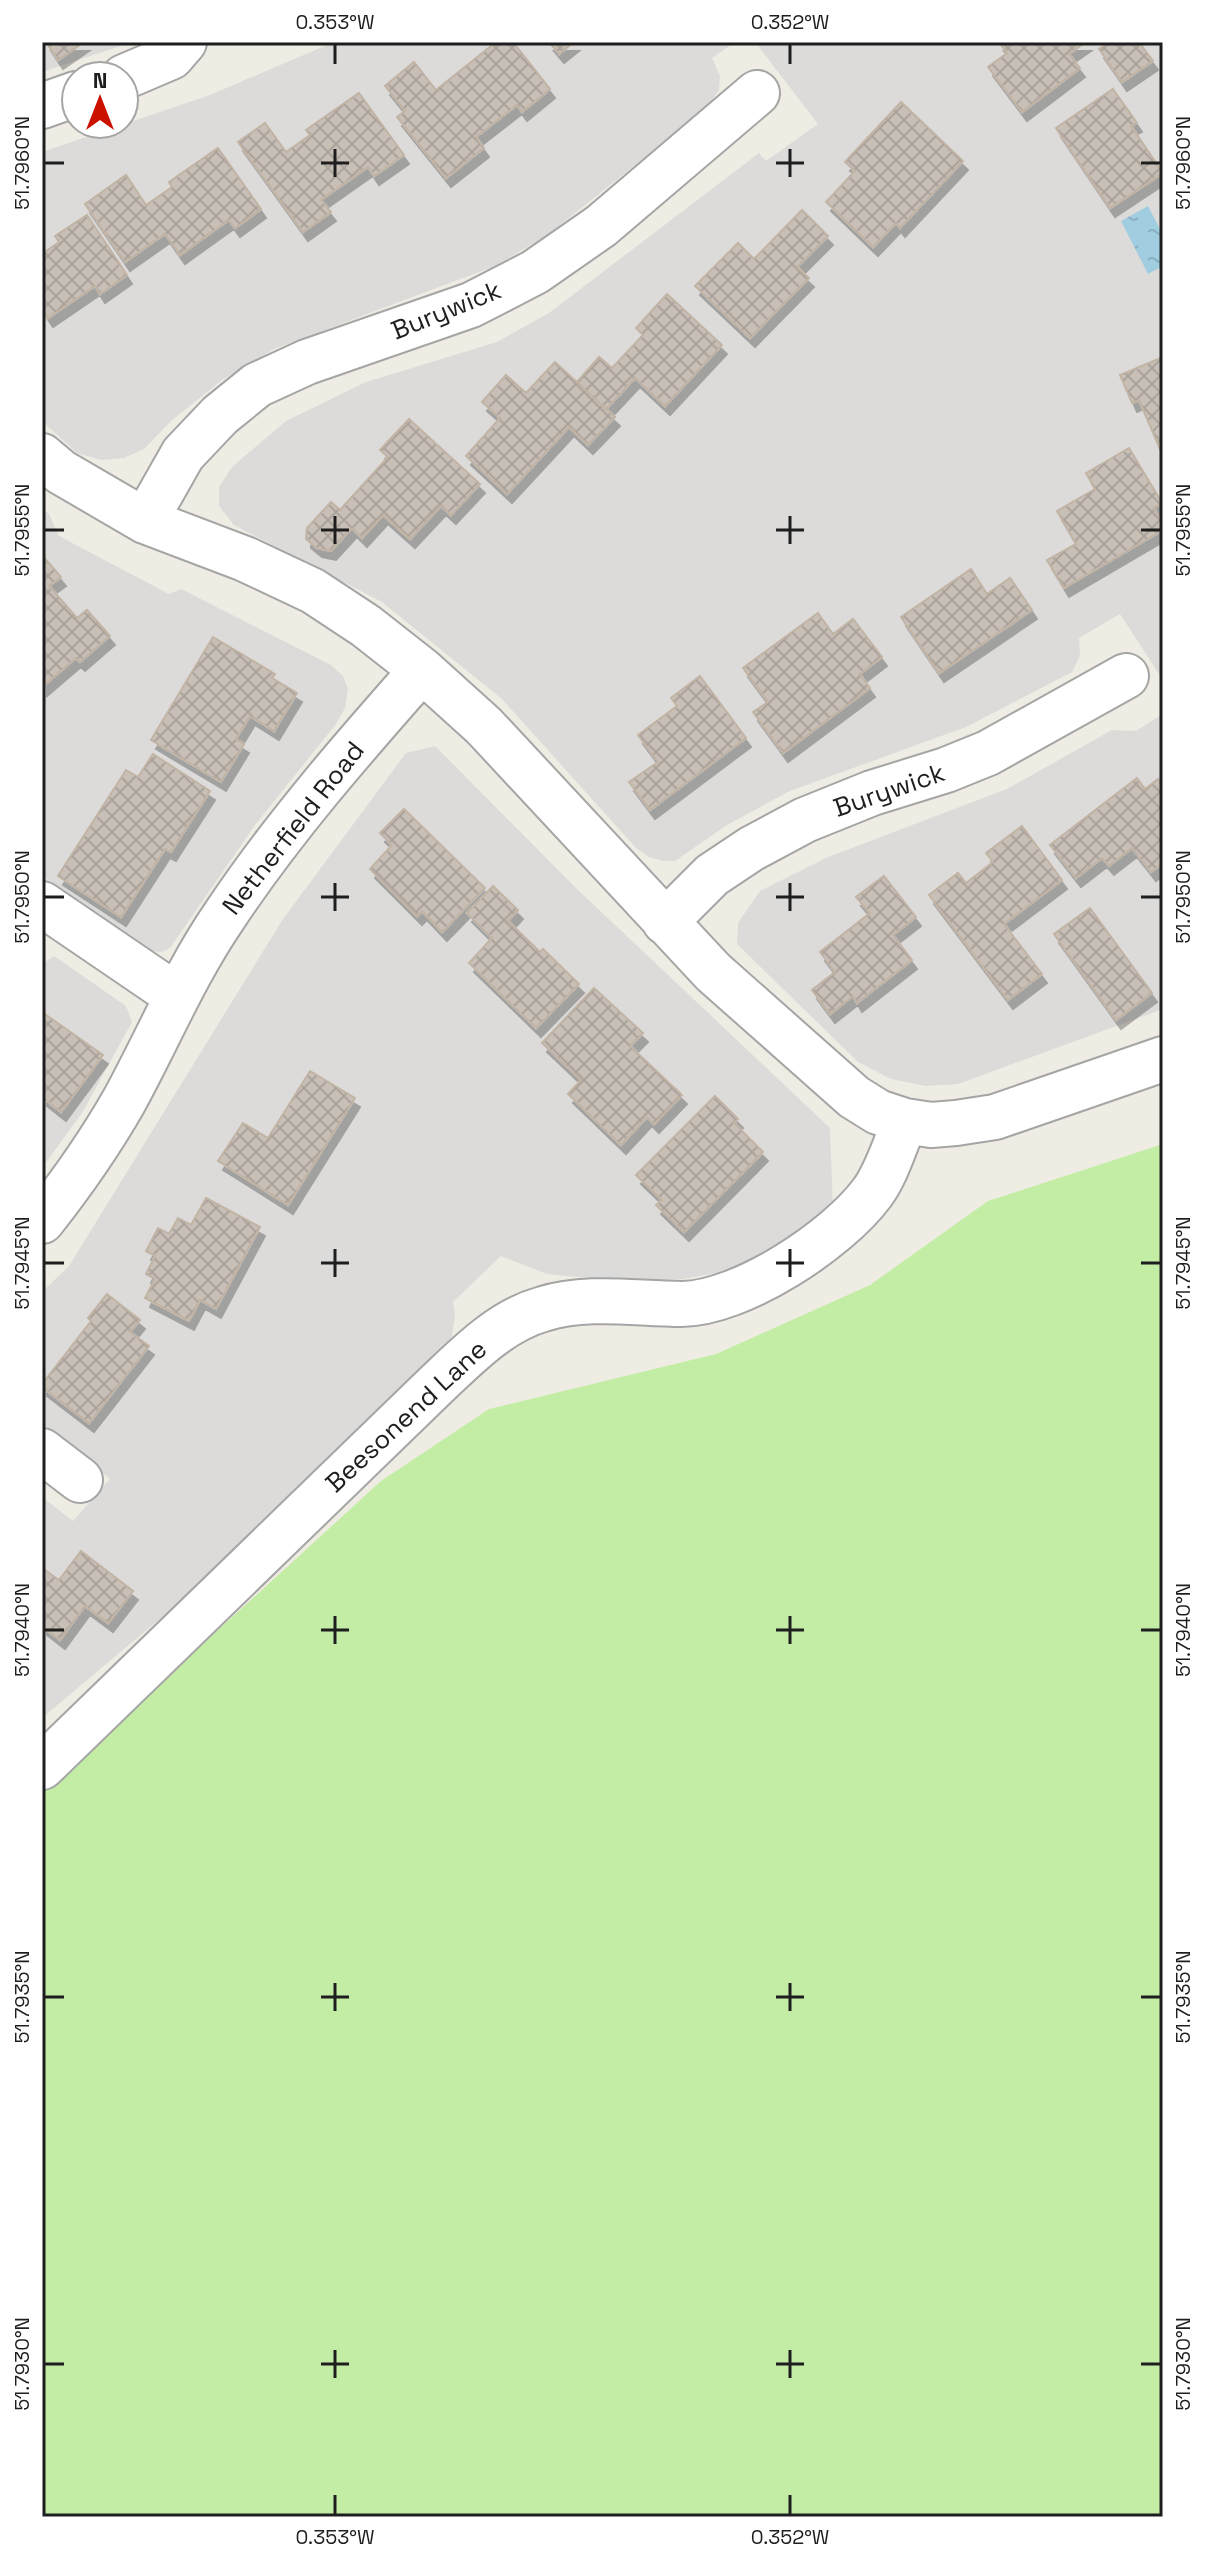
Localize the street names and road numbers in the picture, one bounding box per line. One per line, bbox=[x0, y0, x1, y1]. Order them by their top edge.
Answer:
street label: Burywick bbox=[386, 273, 506, 347]
street label: Netherfield Road bbox=[215, 734, 371, 922]
street label: Burywick bbox=[829, 755, 949, 825]
street label: Beesonend Lane bbox=[318, 1332, 494, 1500]

